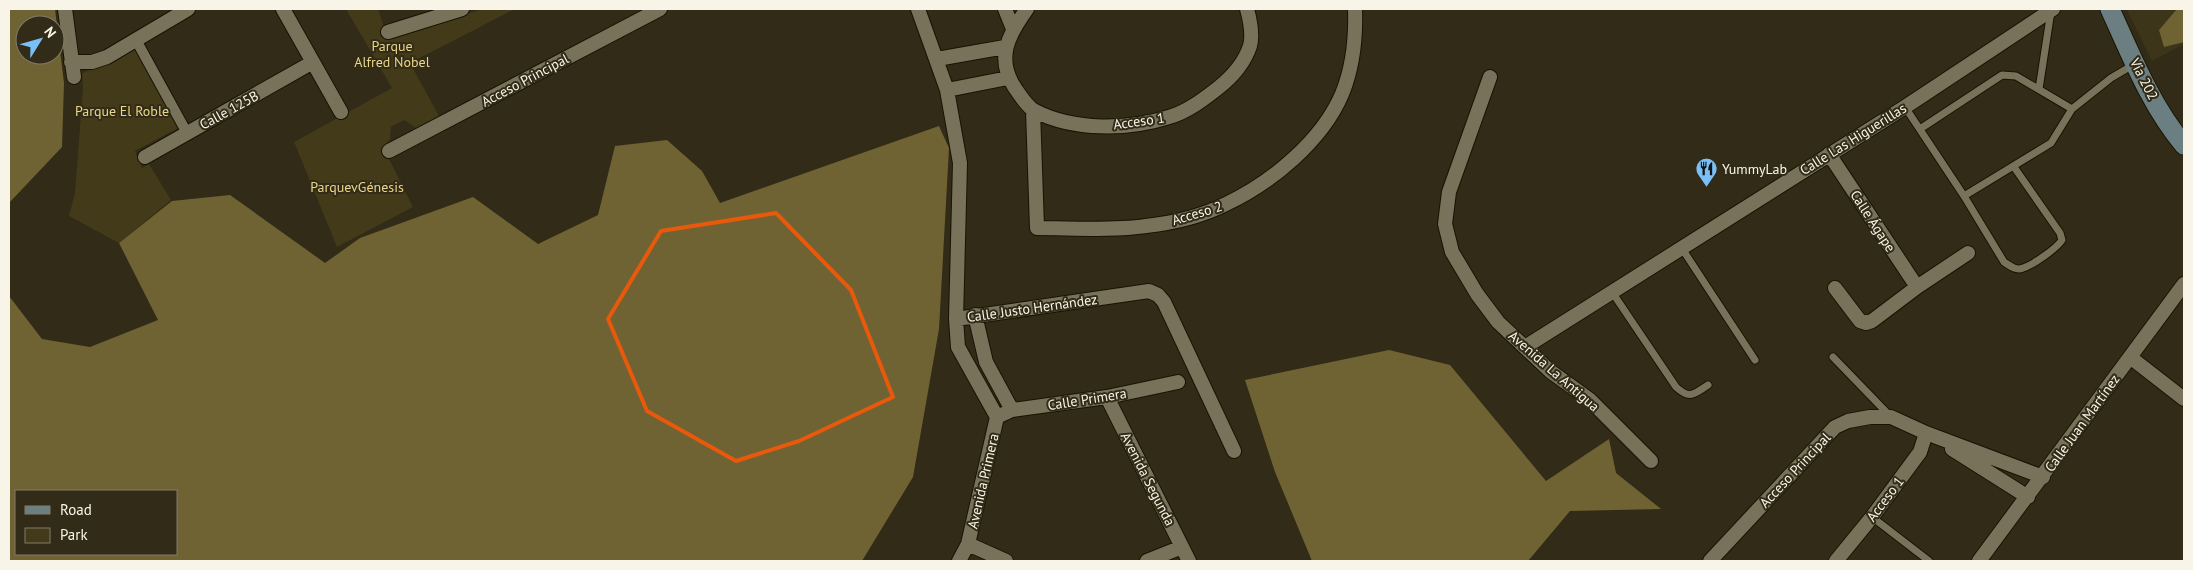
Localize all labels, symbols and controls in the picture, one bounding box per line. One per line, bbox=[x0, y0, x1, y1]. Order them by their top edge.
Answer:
north arrow bbox=[15, 15, 65, 65]
text: N bbox=[40, 23, 60, 41]
park label: Parque Alfred Nobel bbox=[354, 37, 430, 71]
street label: Acceso Principal bbox=[478, 49, 572, 111]
street label: Vía 202 bbox=[2125, 54, 2162, 103]
street label: Calle 125B bbox=[196, 86, 262, 134]
street label: Calle Las Higuerillas bbox=[1796, 99, 1910, 179]
park label: Parque El Roble bbox=[75, 102, 169, 120]
street label: Acceso 1 bbox=[1112, 108, 1166, 134]
restaurant icon: YummyLab bbox=[1694, 157, 1718, 188]
place label: YummyLab bbox=[1722, 160, 1787, 178]
park label: ParquevGénesis bbox=[310, 178, 404, 196]
street label: Calle Ágape bbox=[1846, 187, 1900, 255]
street label: Acceso 2 bbox=[1170, 197, 1224, 229]
street label: Calle Justo Hernández bbox=[966, 290, 1098, 326]
street label: Avenida La Antigua bbox=[1505, 327, 1603, 415]
street label: Calle Juan Martínez bbox=[2041, 371, 2123, 475]
street label: Calle Primera bbox=[1046, 384, 1128, 414]
street label: Avenida Segunda bbox=[1117, 429, 1179, 529]
street label: Acceso Principal bbox=[1756, 429, 1834, 511]
street label: Avenida Primera bbox=[963, 432, 1003, 530]
street label: Acceso 1 bbox=[1862, 473, 1908, 525]
legend bbox=[15, 490, 178, 555]
text: Road bbox=[60, 500, 92, 519]
text: Park bbox=[60, 525, 88, 544]

